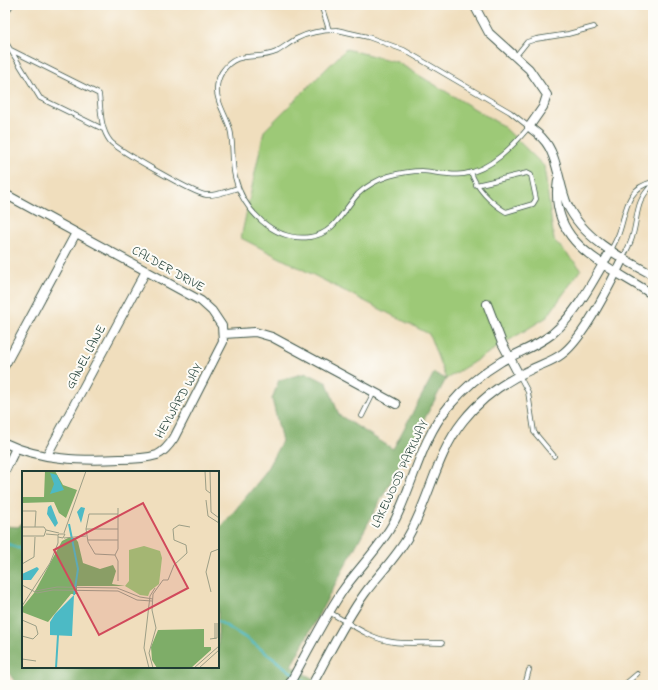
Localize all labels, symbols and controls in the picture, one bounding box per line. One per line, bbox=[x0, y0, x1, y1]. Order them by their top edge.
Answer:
street label: CALDER DRIVE bbox=[128, 241, 208, 297]
street label: GANEL LANE bbox=[61, 321, 111, 393]
street label: HEYWARD WAY bbox=[150, 360, 208, 442]
street label: LAKEWOOD PARKWAY bbox=[367, 417, 433, 531]
inset map bbox=[22, 471, 219, 668]

